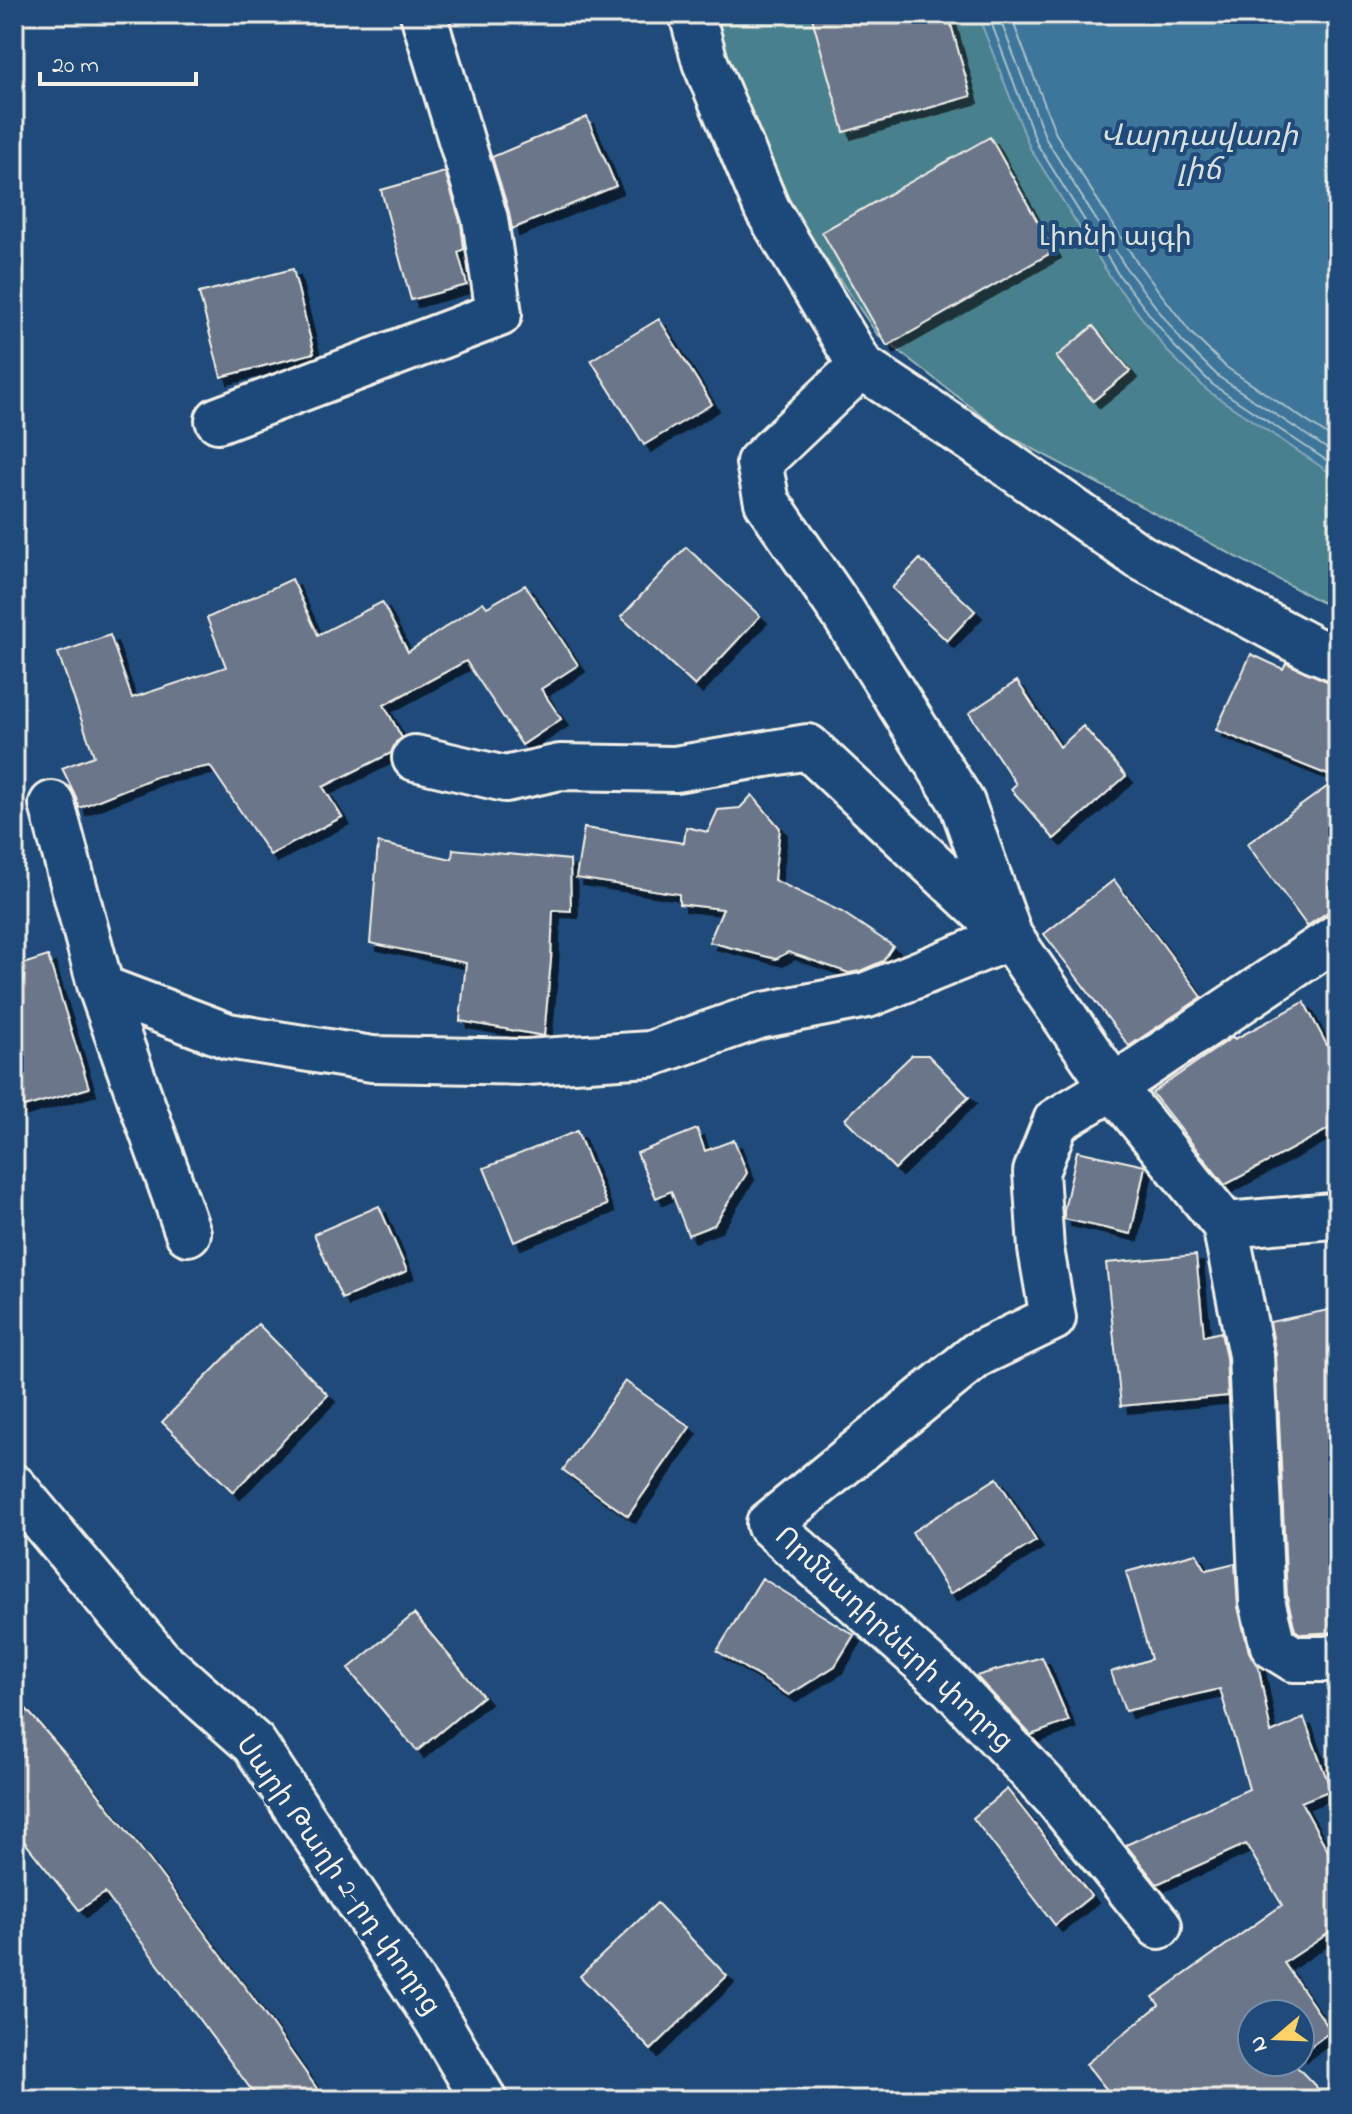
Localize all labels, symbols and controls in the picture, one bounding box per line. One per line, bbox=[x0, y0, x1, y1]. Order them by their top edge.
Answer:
scale bar bbox=[40, 36, 196, 86]
text: 20 m bbox=[52, 49, 99, 84]
water label: Վարդավառի լիճ bbox=[1100, 116, 1299, 194]
park label: Լիոնի այգի bbox=[1038, 218, 1192, 259]
street label: Որմնադիրների փողոց bbox=[764, 1518, 1022, 1762]
street label: Սարի Թաղի 2-րդ փողոց bbox=[224, 1727, 450, 2025]
north arrow bbox=[1236, 1998, 1316, 2078]
text: N bbox=[1242, 2031, 1277, 2056]

